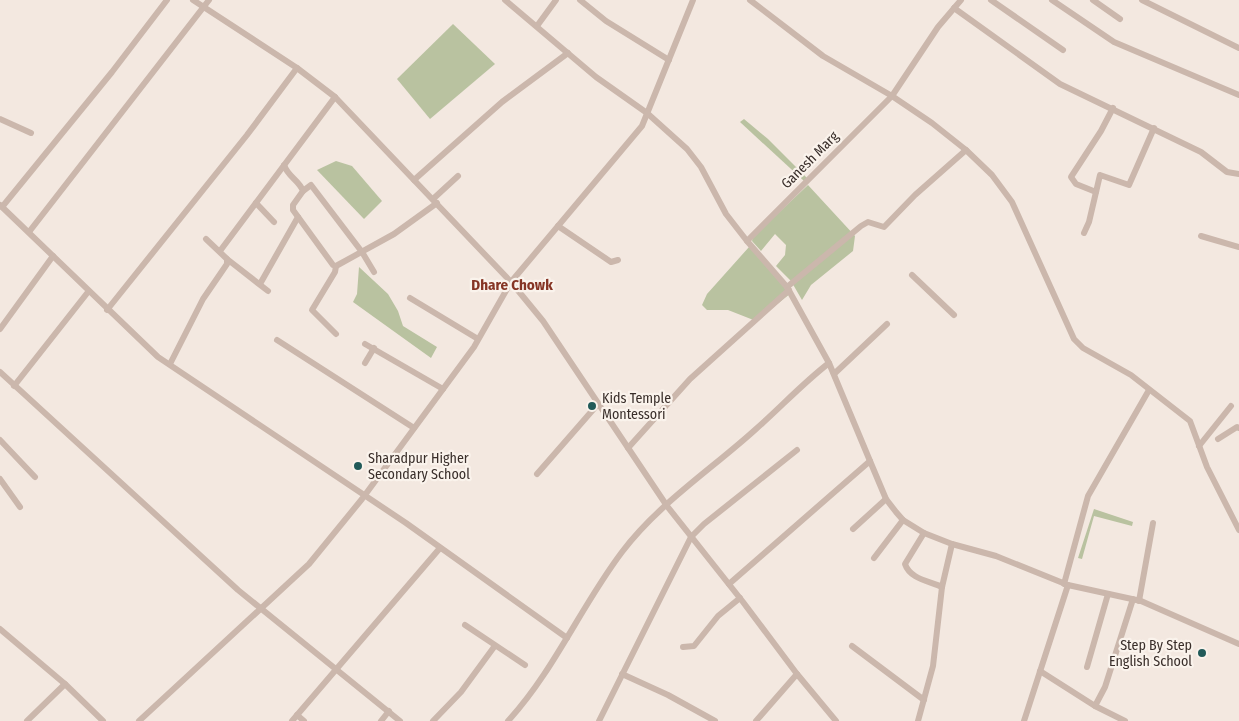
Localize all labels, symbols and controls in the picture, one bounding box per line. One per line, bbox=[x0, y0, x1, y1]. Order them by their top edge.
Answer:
street label: Ganesh Marg bbox=[778, 128, 842, 192]
district label: Dhare Chowk bbox=[471, 276, 553, 294]
place label: Kids Temple Montessori bbox=[602, 390, 671, 423]
marker: Kids Temple Montessori bbox=[586, 400, 598, 412]
place label: Sharadpur Higher Secondary School bbox=[368, 450, 470, 483]
marker: Sharadpur Higher Secondary School bbox=[352, 460, 364, 472]
place label: Step By Step English School bbox=[1109, 637, 1192, 670]
marker: Step By Step English School bbox=[1196, 647, 1208, 659]

